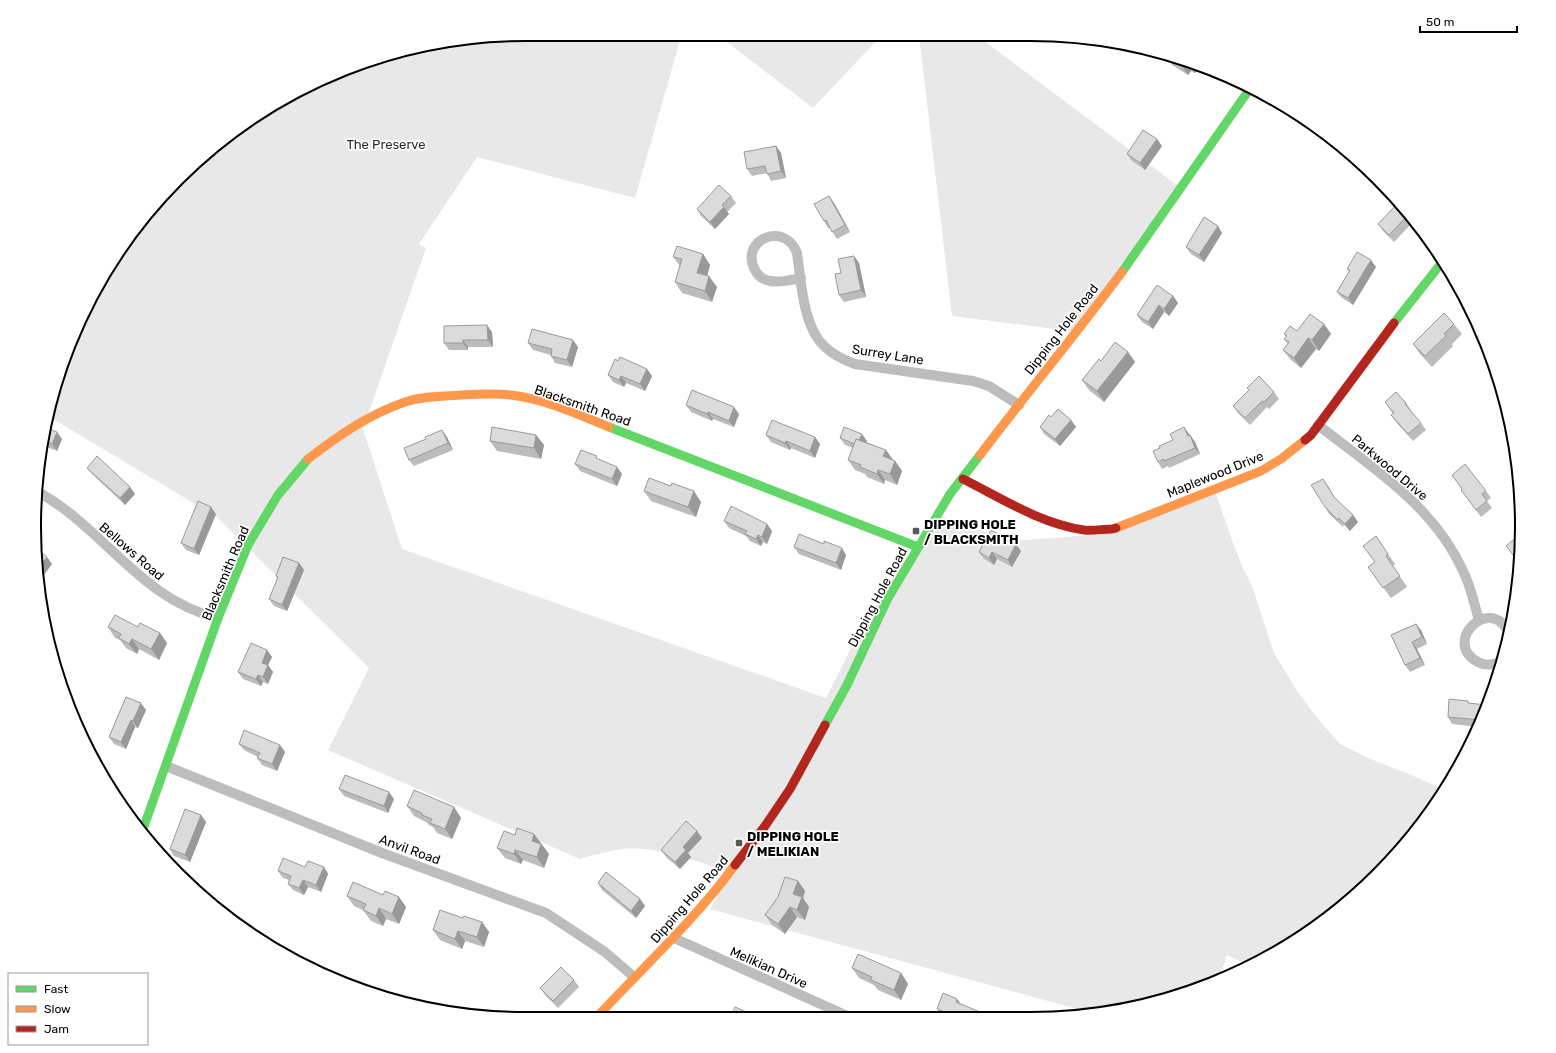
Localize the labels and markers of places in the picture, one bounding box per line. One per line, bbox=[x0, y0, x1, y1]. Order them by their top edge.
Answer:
place label: DIPPING HOLE / BLACKSMITH bbox=[924, 517, 1019, 547]
marker: DIPPING HOLE / BLACKSMITH bbox=[911, 526, 921, 536]
place label: DIPPING HOLE / MELIKIAN bbox=[747, 829, 839, 859]
marker: DIPPING HOLE / MELIKIAN bbox=[734, 838, 744, 848]

